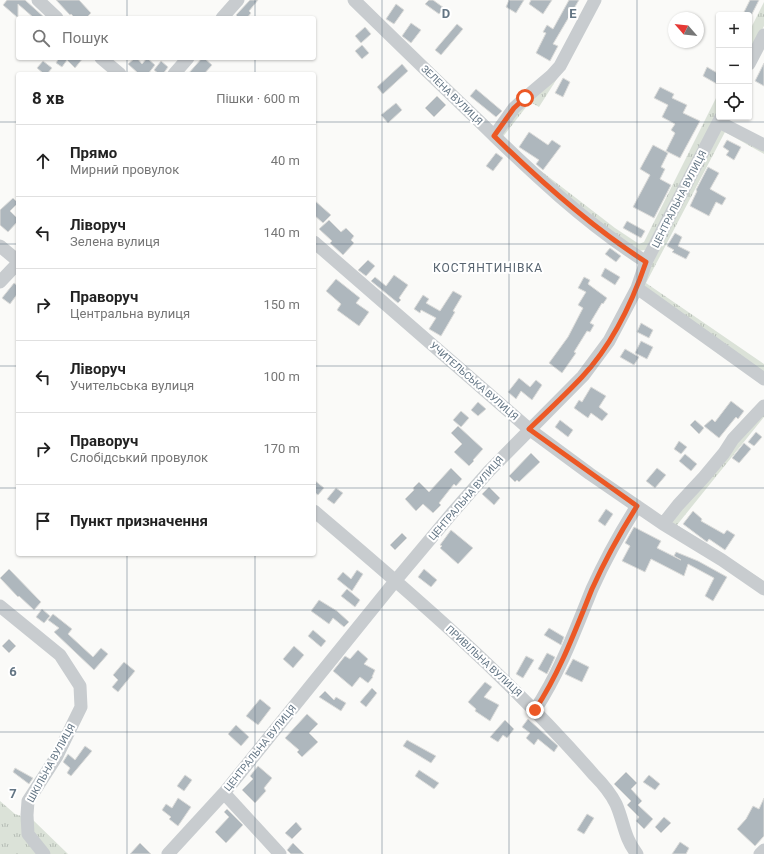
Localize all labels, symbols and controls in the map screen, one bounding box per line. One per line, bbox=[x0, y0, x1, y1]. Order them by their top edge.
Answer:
text: D bbox=[442, 6, 450, 21]
text: E bbox=[569, 6, 577, 21]
north arrow bbox=[668, 12, 704, 48]
map controls bbox=[716, 12, 752, 120]
button: + bbox=[716, 12, 752, 48]
search box bbox=[16, 16, 316, 60]
icon: search bbox=[30, 27, 52, 49]
text: Пошук bbox=[62, 29, 109, 47]
button: − bbox=[716, 48, 752, 84]
street label: ЗЕЛЕНА ВУЛИЦЯ bbox=[419, 63, 485, 127]
button: locate bbox=[716, 84, 752, 120]
text: 8 хв bbox=[32, 88, 64, 108]
route start bbox=[516, 89, 534, 107]
text: Пішки · 600 m bbox=[216, 91, 300, 106]
text: Прямо bbox=[70, 144, 117, 162]
street label: ЦЕНТРАЛЬНА ВУЛИЦЯ bbox=[650, 148, 708, 250]
icon: ahead bbox=[32, 150, 54, 172]
text: 40 m bbox=[271, 153, 300, 168]
text: Мирний провулок bbox=[70, 162, 179, 177]
text: Ліворуч bbox=[70, 216, 126, 234]
icon: left bbox=[32, 222, 54, 244]
text: 140 m bbox=[263, 225, 300, 240]
text: Зелена вулиця bbox=[70, 234, 160, 249]
district label: КОСТЯНТИНІВКА bbox=[433, 261, 543, 275]
text: Праворуч bbox=[70, 288, 138, 306]
icon: right bbox=[32, 294, 54, 316]
text: 150 m bbox=[263, 297, 300, 312]
text: Центральна вулиця bbox=[70, 306, 190, 321]
street label: УЧИТЕЛЬСЬКА ВУЛИЦЯ bbox=[428, 340, 520, 422]
text: Ліворуч bbox=[70, 360, 126, 378]
icon: left bbox=[32, 366, 54, 388]
text: 100 m bbox=[263, 369, 300, 384]
text: Учительська вулиця bbox=[70, 378, 194, 393]
text: Праворуч bbox=[70, 432, 138, 450]
icon: right bbox=[32, 438, 54, 460]
text: 170 m bbox=[263, 441, 300, 456]
text: Слобідський провулок bbox=[70, 450, 208, 465]
street label: ЦЕНТРАЛЬНА ВУЛИЦЯ bbox=[426, 454, 506, 542]
icon: arrive bbox=[32, 510, 54, 532]
text: Пункт призначення bbox=[70, 512, 208, 530]
street label: ПРИВІЛЬНА ВУЛИЦЯ bbox=[444, 623, 524, 699]
text: 6 bbox=[9, 664, 17, 679]
route end bbox=[526, 701, 544, 719]
street label: ЦЕНТРАЛЬНА ВУЛИЦЯ bbox=[222, 703, 298, 793]
street label: ШКІЛЬНА ВУЛИЦЯ bbox=[25, 722, 77, 804]
text: 7 bbox=[9, 786, 17, 801]

